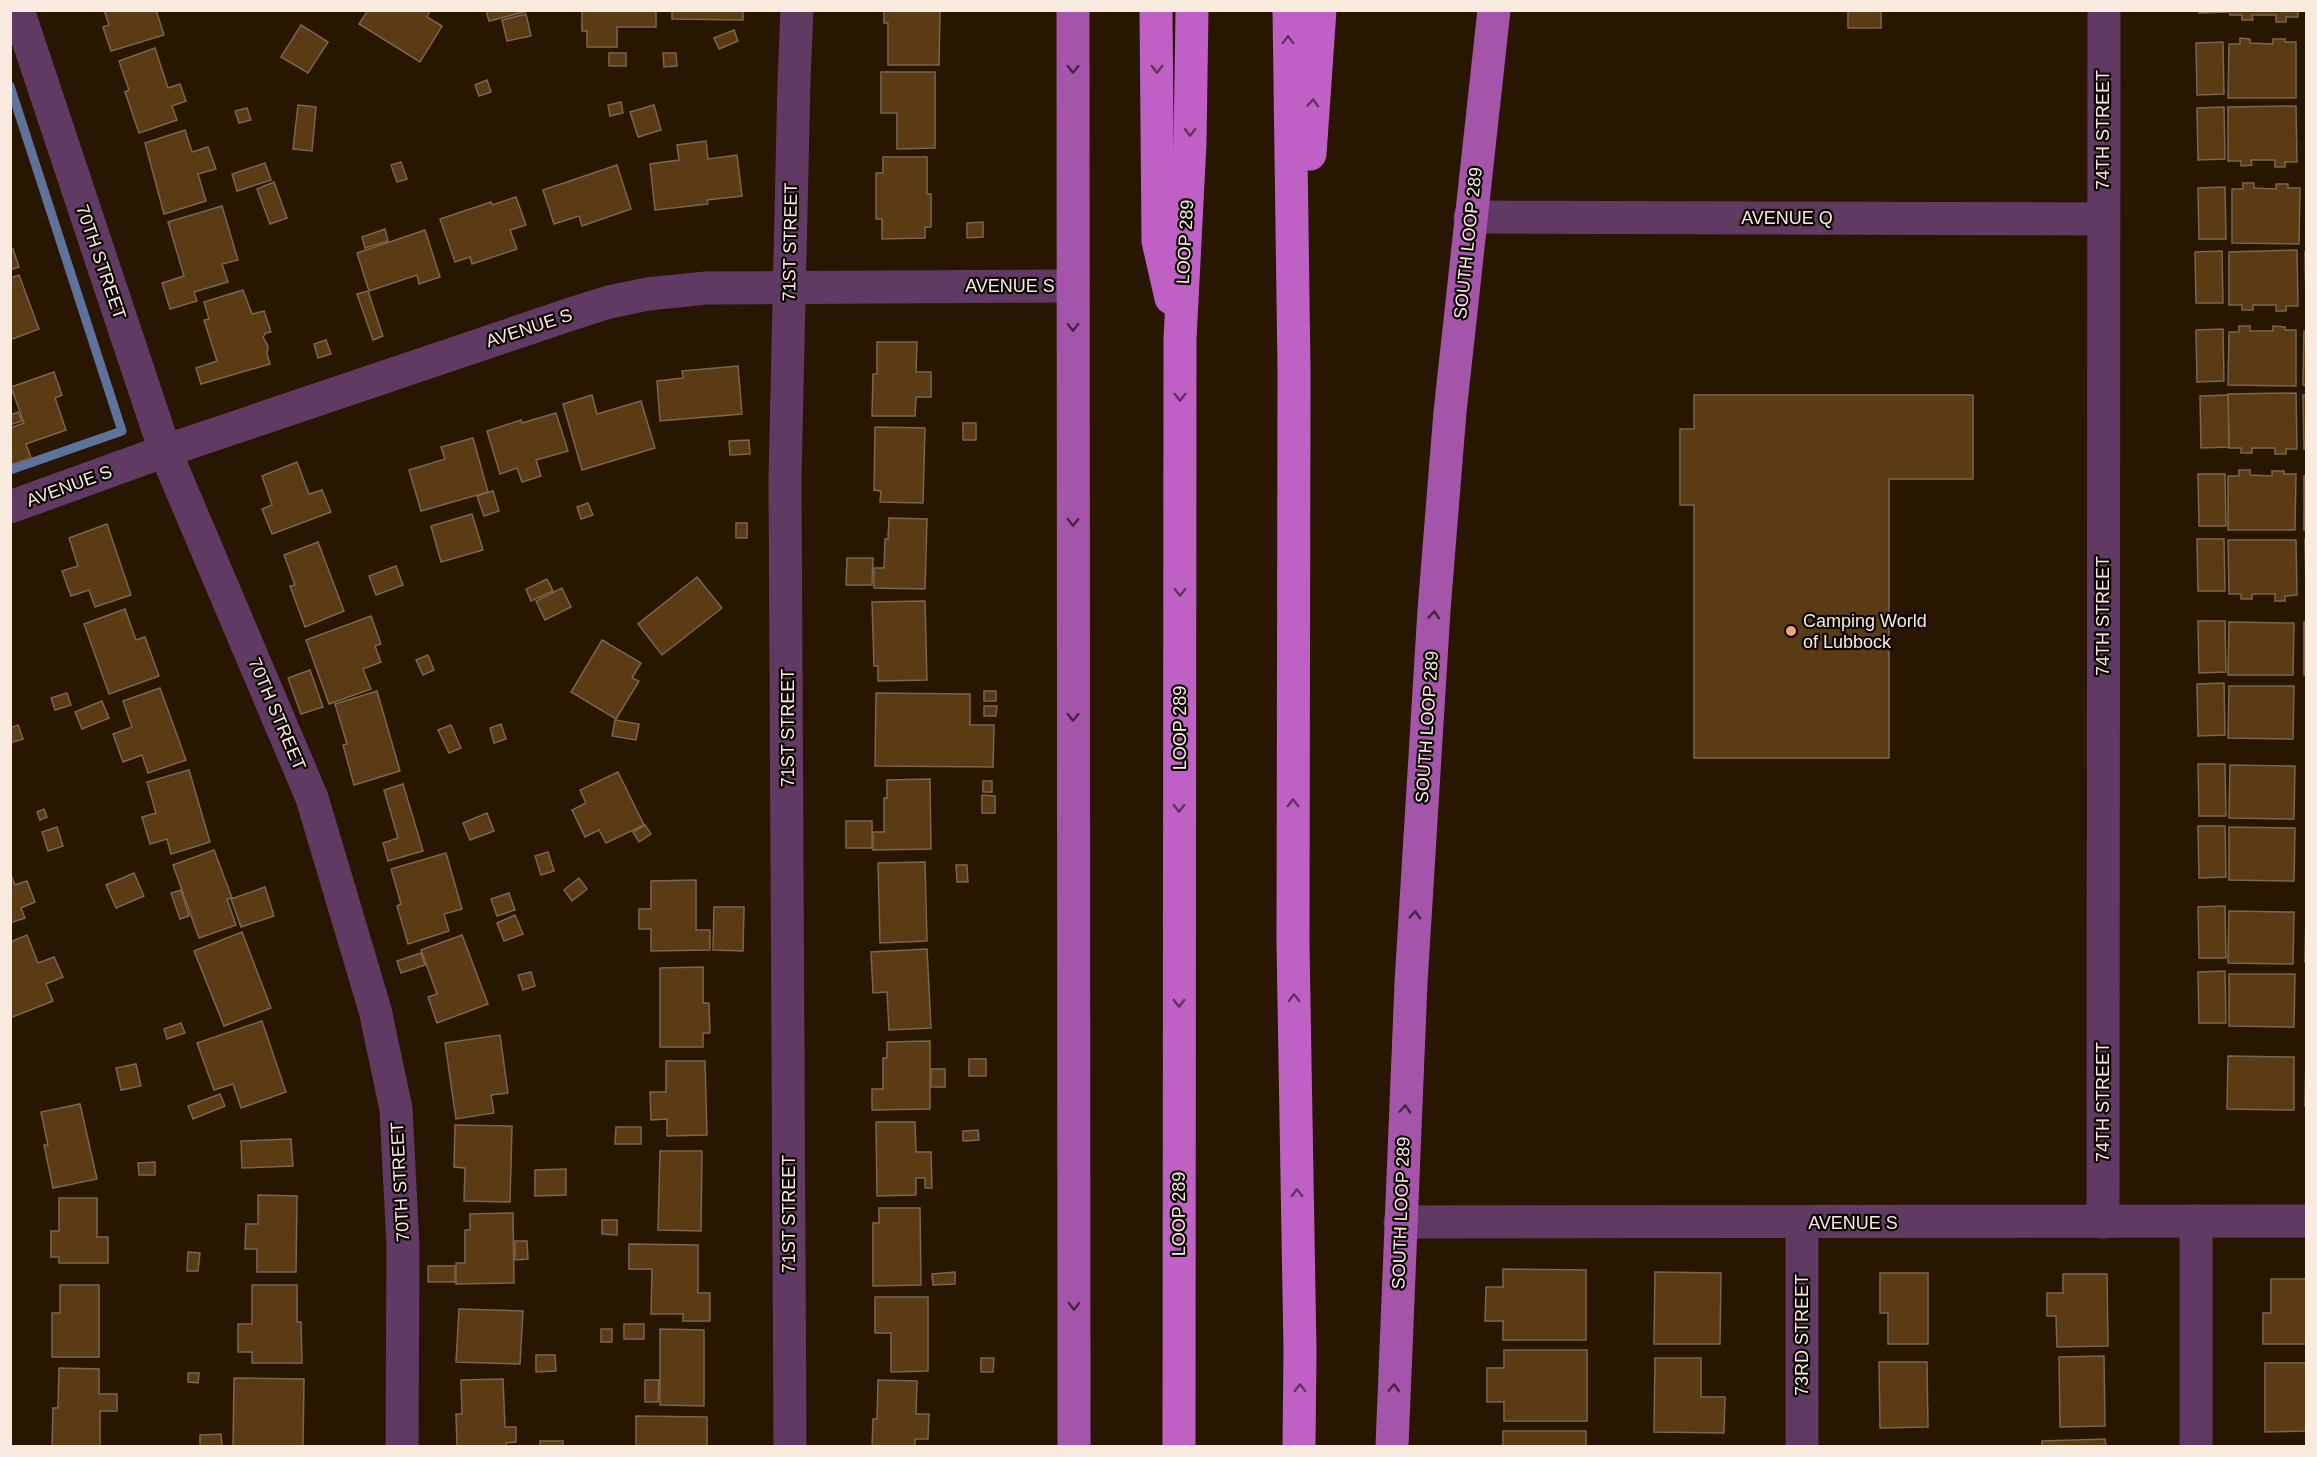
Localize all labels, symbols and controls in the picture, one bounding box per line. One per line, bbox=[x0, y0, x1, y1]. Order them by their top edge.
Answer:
one-way arrow bbox=[1282, 35, 1295, 44]
one-way arrow bbox=[1067, 64, 1079, 73]
one-way arrow bbox=[1151, 64, 1163, 73]
street label: 74TH STREET bbox=[2093, 70, 2113, 190]
one-way arrow bbox=[1306, 99, 1319, 108]
one-way arrow bbox=[1184, 127, 1196, 136]
street label: SOUTH LOOP 289 bbox=[1450, 166, 1486, 320]
street label: 71ST STREET bbox=[779, 182, 801, 302]
street label: LOOP 289 bbox=[1173, 199, 1197, 285]
street label: 70TH STREET bbox=[72, 202, 130, 322]
street label: AVENUE Q bbox=[1741, 208, 1833, 228]
street label: AVENUE S bbox=[965, 276, 1055, 296]
street label: AVENUE S bbox=[483, 305, 575, 351]
one-way arrow bbox=[1067, 322, 1079, 331]
one-way arrow bbox=[1174, 393, 1186, 402]
street label: AVENUE S bbox=[23, 461, 115, 511]
one-way arrow bbox=[1067, 517, 1079, 526]
street label: 74TH STREET bbox=[2093, 556, 2113, 676]
one-way arrow bbox=[1174, 588, 1186, 597]
one-way arrow bbox=[1427, 611, 1440, 620]
place label: Camping World of Lubbock bbox=[1803, 611, 1927, 652]
marker: Camping World of Lubbock bbox=[1784, 624, 1798, 638]
street label: SOUTH LOOP 289 bbox=[1412, 650, 1442, 804]
street label: 70TH STREET bbox=[244, 655, 310, 773]
street label: 71ST STREET bbox=[778, 669, 798, 787]
street label: LOOP 289 bbox=[1170, 686, 1190, 770]
one-way arrow bbox=[1067, 712, 1079, 721]
one-way arrow bbox=[1287, 799, 1299, 808]
one-way arrow bbox=[1173, 804, 1186, 813]
one-way arrow bbox=[1409, 910, 1422, 919]
one-way arrow bbox=[1288, 994, 1300, 1003]
one-way arrow bbox=[1173, 999, 1185, 1008]
street label: 74TH STREET bbox=[2093, 1042, 2113, 1162]
one-way arrow bbox=[1399, 1105, 1412, 1114]
street label: 70TH STREET bbox=[387, 1122, 413, 1242]
street label: SOUTH LOOP 289 bbox=[1388, 1136, 1414, 1290]
street label: 71ST STREET bbox=[779, 1155, 799, 1273]
street label: LOOP 289 bbox=[1169, 1172, 1189, 1256]
one-way arrow bbox=[1291, 1189, 1303, 1198]
street label: AVENUE S bbox=[1808, 1213, 1898, 1233]
street label: 73RD STREET bbox=[1792, 1274, 1812, 1396]
one-way arrow bbox=[1068, 1301, 1080, 1310]
one-way arrow bbox=[1294, 1384, 1306, 1393]
one-way arrow bbox=[1387, 1384, 1400, 1393]

